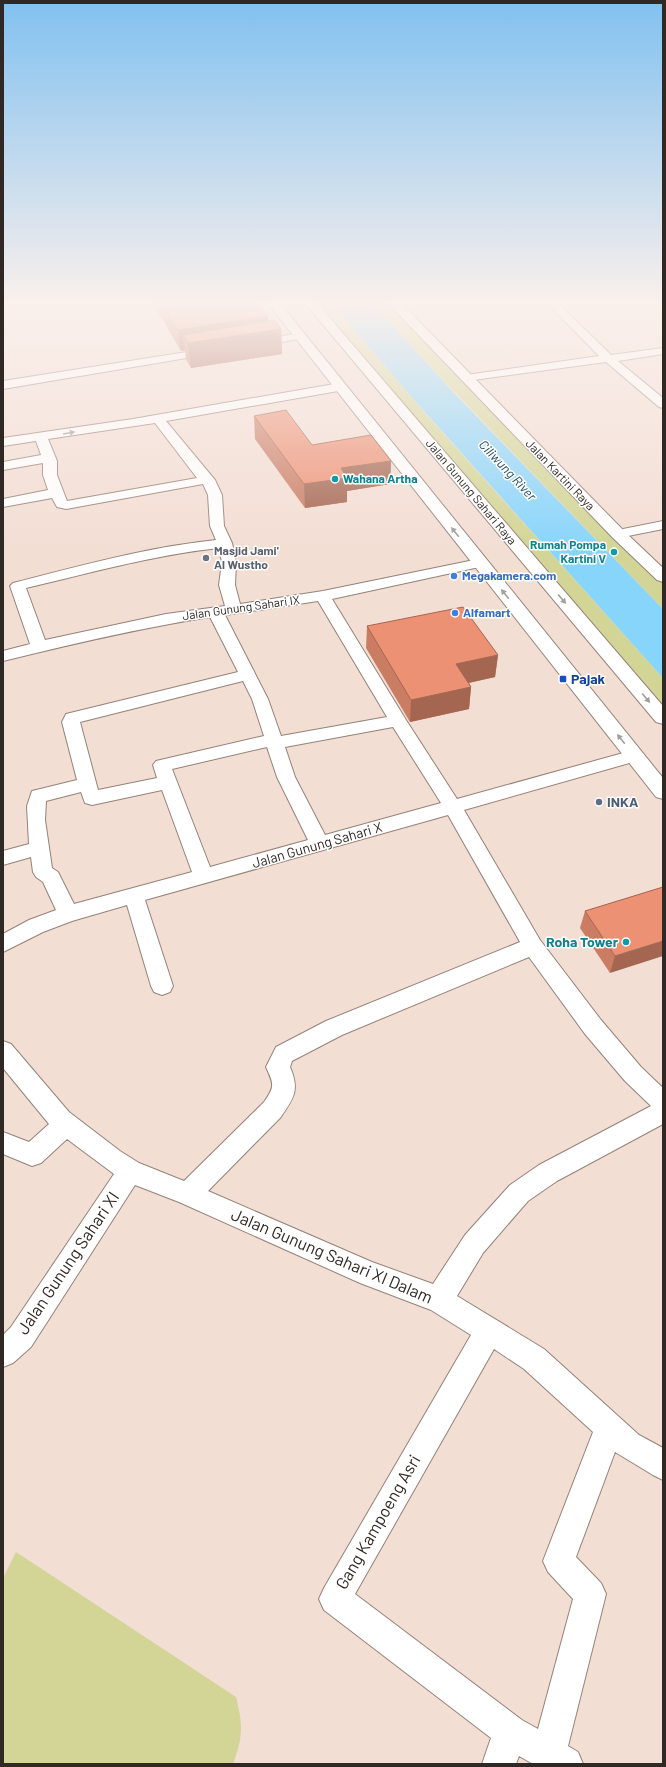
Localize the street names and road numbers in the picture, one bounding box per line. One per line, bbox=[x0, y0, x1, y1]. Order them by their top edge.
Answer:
street label: Jalan Gunung Sahari Raya bbox=[424, 436, 520, 547]
street label: Jalan Kartini Raya bbox=[523, 436, 598, 513]
street label: Jalan Gunung Sahari IX bbox=[181, 592, 301, 622]
street label: Jalan Gunung Sahari X bbox=[250, 818, 384, 871]
street label: Jalan Gunung Sahari XI bbox=[12, 1187, 122, 1338]
street label: Jalan Gunung Sahari XI Dalam bbox=[229, 1203, 436, 1307]
street label: Gang Kampoeng Asri bbox=[330, 1451, 424, 1592]

